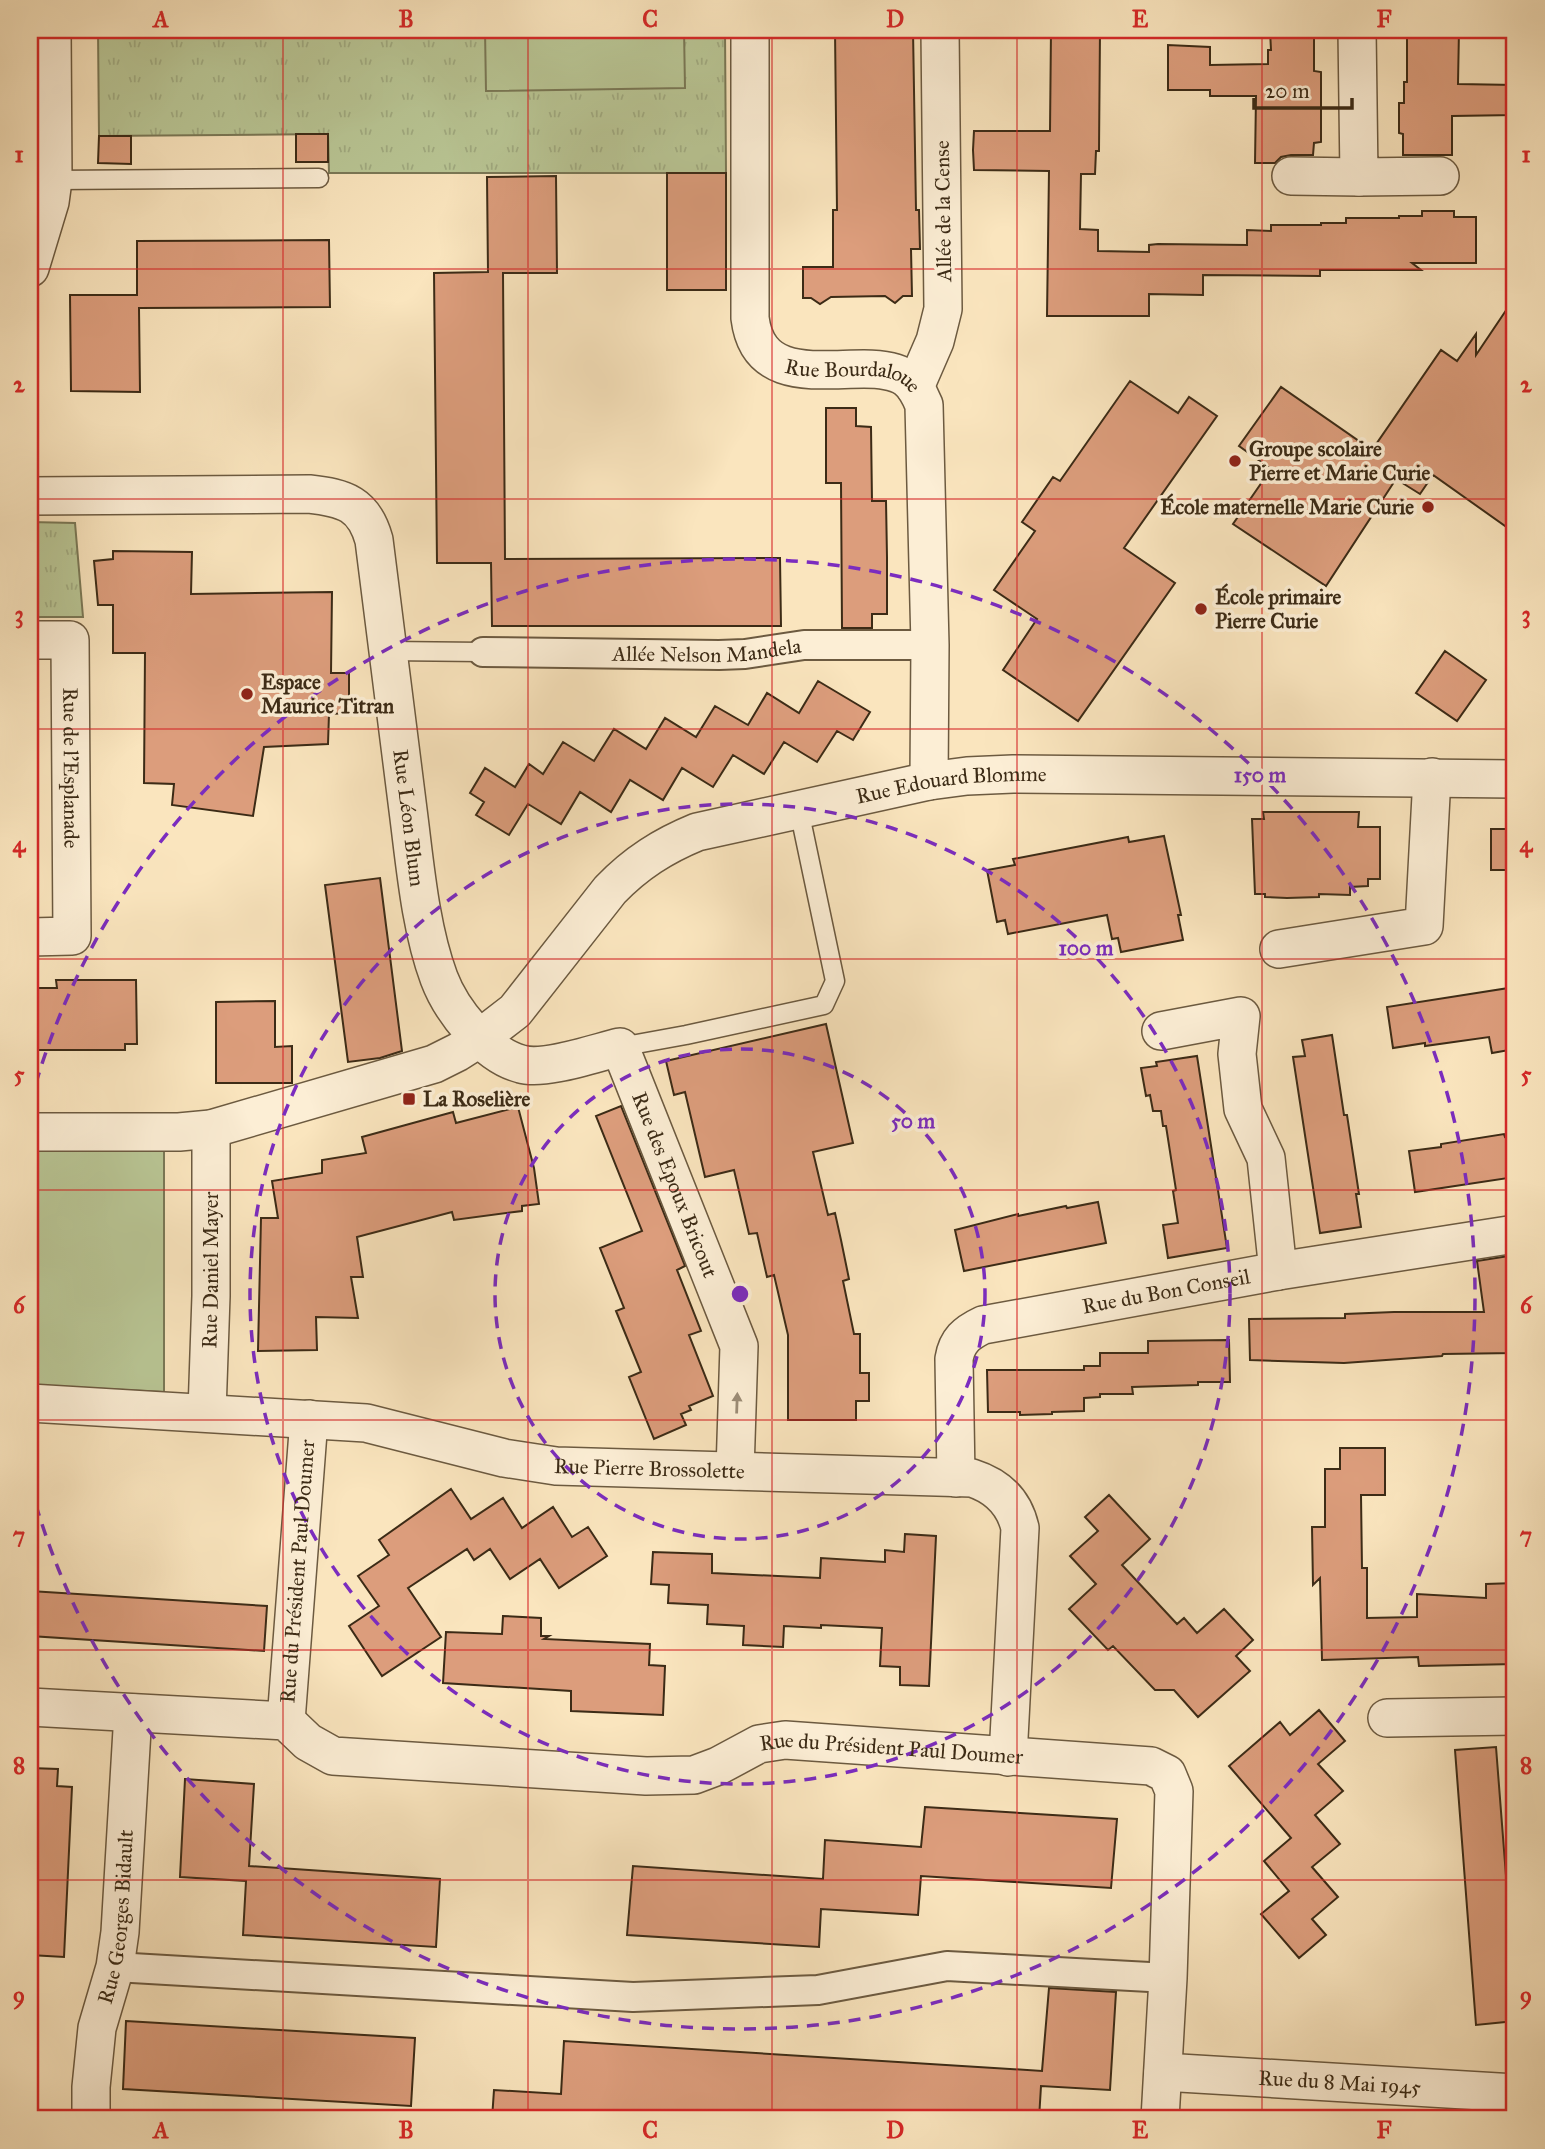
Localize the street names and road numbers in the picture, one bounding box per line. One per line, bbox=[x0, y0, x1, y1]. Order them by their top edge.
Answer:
street label: Allée de la Cense bbox=[929, 140, 957, 283]
street label: Rue Bourdaloue bbox=[782, 353, 927, 398]
street label: Allée Nelson Mandela bbox=[611, 633, 803, 668]
street label: Rue de l'Esplanade bbox=[57, 687, 84, 849]
street label: Rue Léon Blum bbox=[387, 748, 431, 889]
street label: Rue Edouard Blomme bbox=[853, 761, 1047, 810]
street label: Rue des Epoux Bricout bbox=[626, 1088, 724, 1282]
street label: Rue Daniel Mayer bbox=[196, 1191, 224, 1349]
street label: Rue du Bon Conseil bbox=[1080, 1263, 1252, 1320]
street label: Rue du Président Paul Doumer bbox=[274, 1439, 320, 1704]
street label: Rue Pierre Brossolette bbox=[554, 1453, 745, 1484]
street label: Rue du Président Paul Doumer bbox=[758, 1727, 1024, 1770]
street label: Rue Georges Bidault bbox=[92, 1828, 139, 2007]
street label: Rue du 8 Mai 1945 bbox=[1258, 2065, 1422, 2100]

